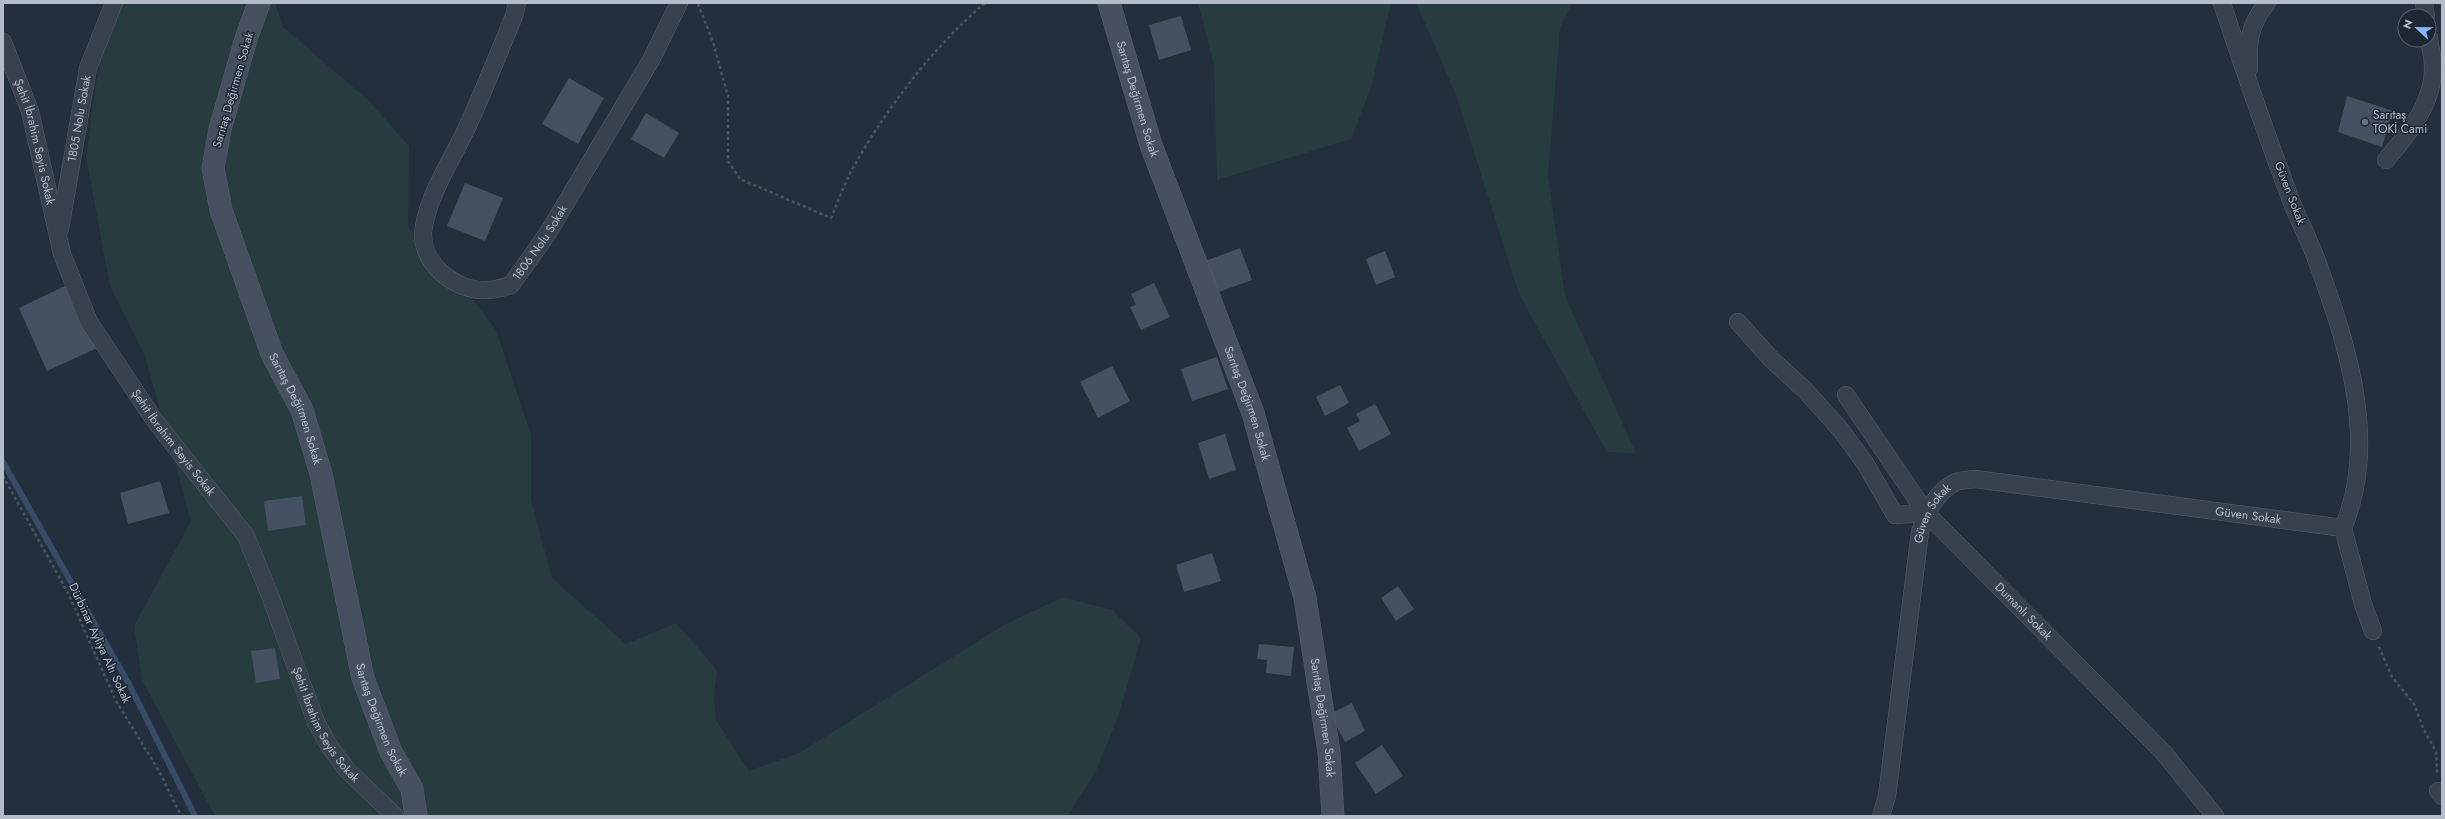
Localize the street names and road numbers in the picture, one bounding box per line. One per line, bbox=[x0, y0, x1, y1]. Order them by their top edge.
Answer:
street label: Sarıtaş Değirmen Sokak bbox=[208, 29, 258, 150]
street label: Sarıtaş Değirmen Sokak bbox=[1112, 39, 1164, 160]
street label: 1805 Nolu Sokak bbox=[63, 73, 96, 163]
street label: Şehit İbrahim Seyis Sokak bbox=[9, 76, 60, 207]
street label: Güven Sokak bbox=[2270, 159, 2311, 228]
street label: 1806 Nolu Sokak bbox=[508, 201, 572, 284]
street label: Sarıtaş Değirmen Sokak bbox=[1219, 344, 1275, 464]
street label: Sarıtaş Değirmen Sokak bbox=[264, 350, 327, 467]
street label: Şehit İbrahim Seyis Sokak bbox=[127, 386, 220, 500]
street label: Güven Sokak bbox=[1910, 479, 1955, 544]
street label: Güven Sokak bbox=[2214, 502, 2283, 529]
street label: Dumanlı Sokak bbox=[1991, 578, 2057, 645]
street label: Dürbinar Ayliya Altı Sokak bbox=[64, 580, 136, 707]
street label: Sarıtaş Değirmen Sokak bbox=[1305, 657, 1340, 778]
street label: Sarıtaş Değirmen Sokak bbox=[351, 662, 412, 780]
street label: Şehit İbrahim Seyis Sokak bbox=[288, 664, 364, 787]

